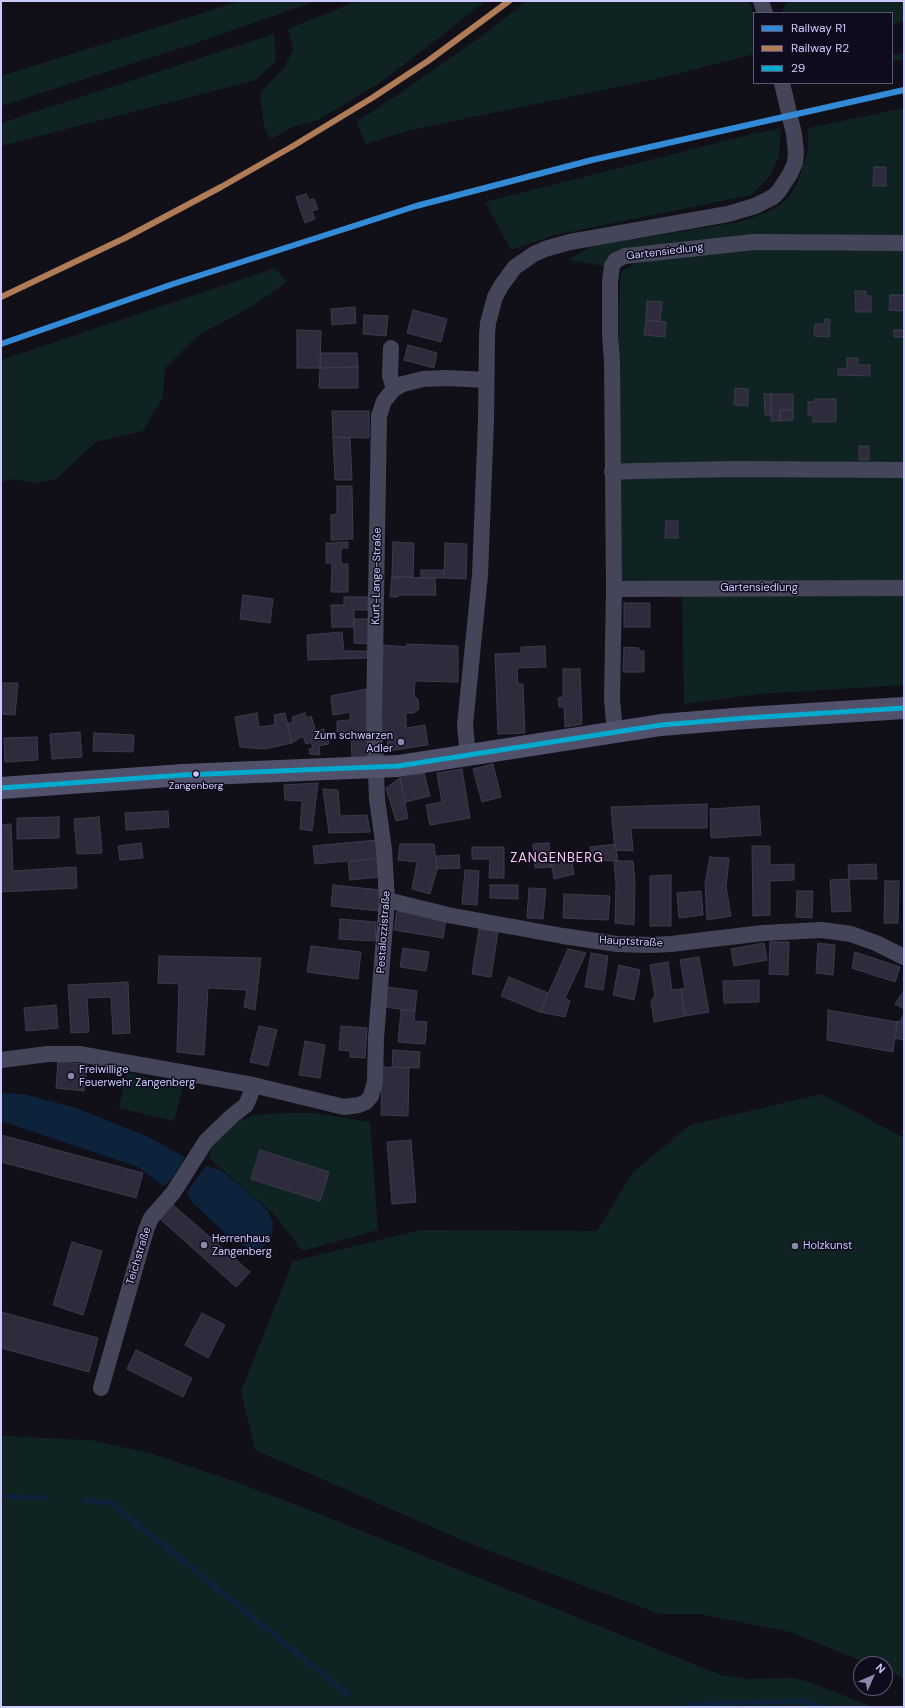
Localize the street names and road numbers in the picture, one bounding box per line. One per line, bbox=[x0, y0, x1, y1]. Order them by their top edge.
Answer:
street label: Gartensiedlung bbox=[626, 241, 704, 263]
street label: Kurt-Lange-Straße bbox=[370, 527, 384, 625]
street label: Gartensiedlung bbox=[720, 581, 798, 595]
street label: Pestalozzistraße bbox=[375, 890, 393, 974]
street label: Hauptstraße bbox=[599, 934, 663, 950]
street label: Teichstraße bbox=[124, 1226, 154, 1286]

